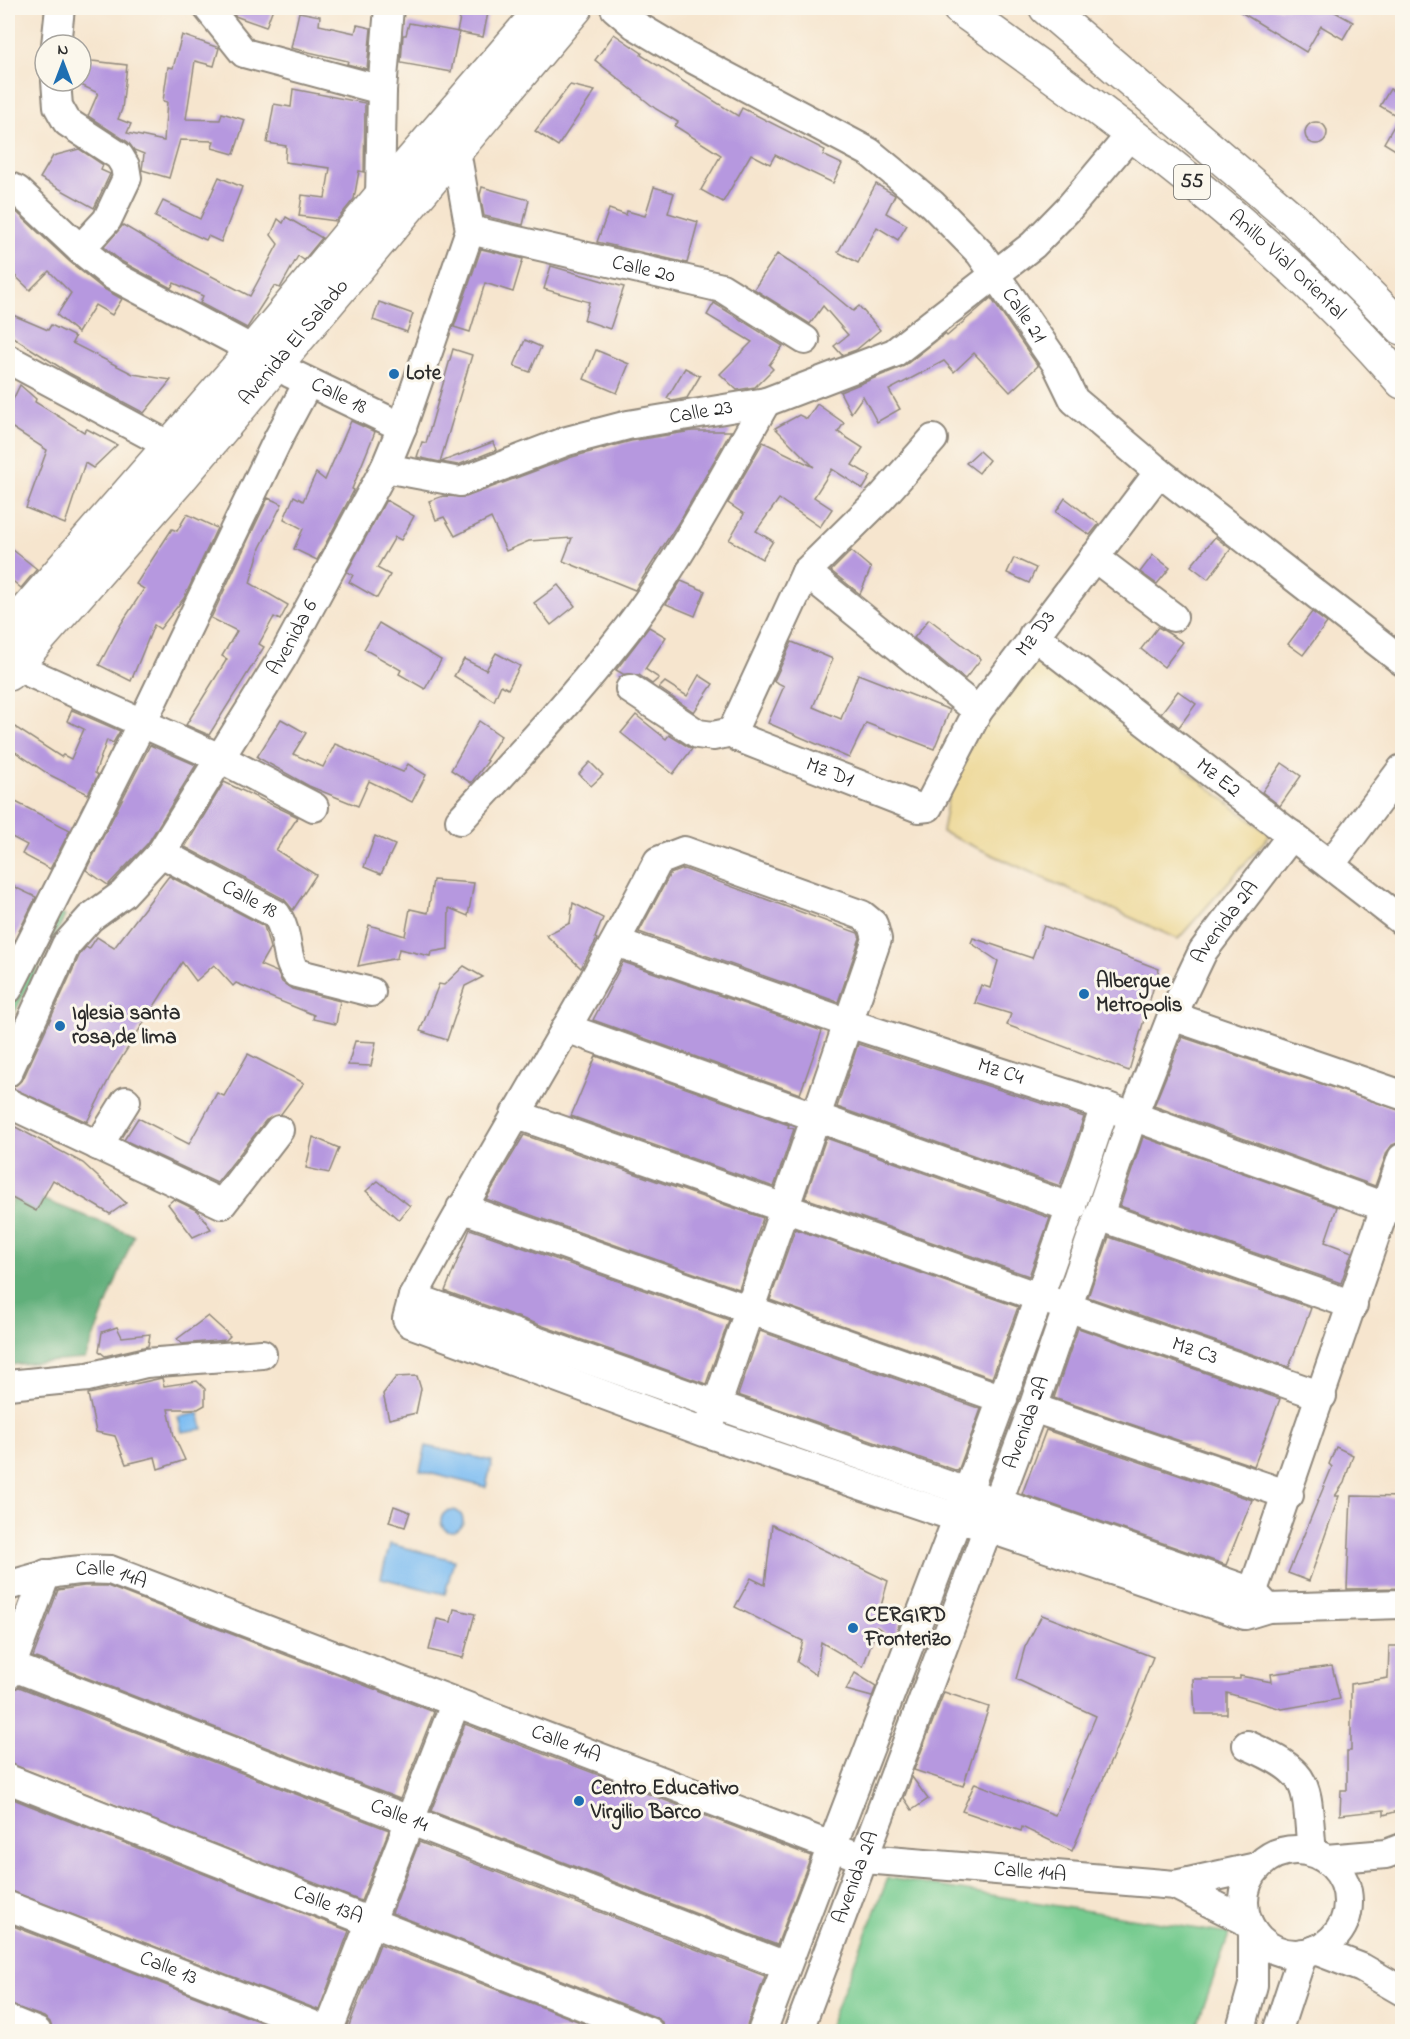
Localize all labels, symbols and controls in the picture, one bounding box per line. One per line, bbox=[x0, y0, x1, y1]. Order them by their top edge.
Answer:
north arrow bbox=[33, 33, 93, 93]
text: N bbox=[58, 38, 69, 62]
road number: 55 bbox=[1174, 165, 1210, 199]
street label: Anillo Vial Oriental bbox=[1221, 203, 1353, 327]
street label: Calle 20 bbox=[609, 248, 678, 292]
street label: Avenida El Salado bbox=[232, 273, 357, 413]
street label: Calle 21 bbox=[993, 282, 1053, 350]
place label: Lote bbox=[406, 359, 442, 389]
marker: Lote bbox=[387, 367, 401, 381]
street label: Calle 18 bbox=[305, 370, 372, 423]
street label: Calle 23 bbox=[667, 393, 735, 433]
street label: Avenida 6 bbox=[260, 594, 326, 682]
street label: Mz D3 bbox=[1009, 605, 1064, 663]
street label: Mz D1 bbox=[801, 750, 858, 796]
street label: Mz E2 bbox=[1189, 751, 1247, 806]
street label: Calle 18 bbox=[216, 873, 283, 927]
street label: Avenida 2A bbox=[1184, 875, 1266, 969]
place label: Albergue Metropolis bbox=[1096, 967, 1183, 1021]
marker: Albergue Metropolis bbox=[1077, 987, 1091, 1001]
place label: Iglesia santa rosa,de lima bbox=[72, 999, 180, 1053]
marker: Iglesia santa rosa,de lima bbox=[53, 1019, 67, 1033]
street label: Mz C4 bbox=[974, 1051, 1028, 1094]
street label: Mz C3 bbox=[1168, 1330, 1222, 1373]
street label: Avenida 2A bbox=[996, 1372, 1058, 1473]
street label: Calle 14A bbox=[75, 1554, 151, 1598]
place label: CERGIRD Fronterizo bbox=[864, 1601, 951, 1655]
marker: CERGIRD Fronterizo bbox=[846, 1621, 860, 1635]
street label: Calle 14A bbox=[526, 1717, 605, 1772]
place label: Centro Educativo Virgilio Barco bbox=[590, 1774, 739, 1830]
street label: Calle 14 bbox=[366, 1791, 433, 1841]
marker: Centro Educativo Virgilio Barco bbox=[572, 1794, 586, 1808]
street label: Avenida 2A bbox=[825, 1827, 887, 1928]
street label: Calle 14A bbox=[992, 1855, 1068, 1891]
street label: Calle 13A bbox=[289, 1878, 367, 1933]
street label: Calle 13 bbox=[135, 1944, 202, 1993]

